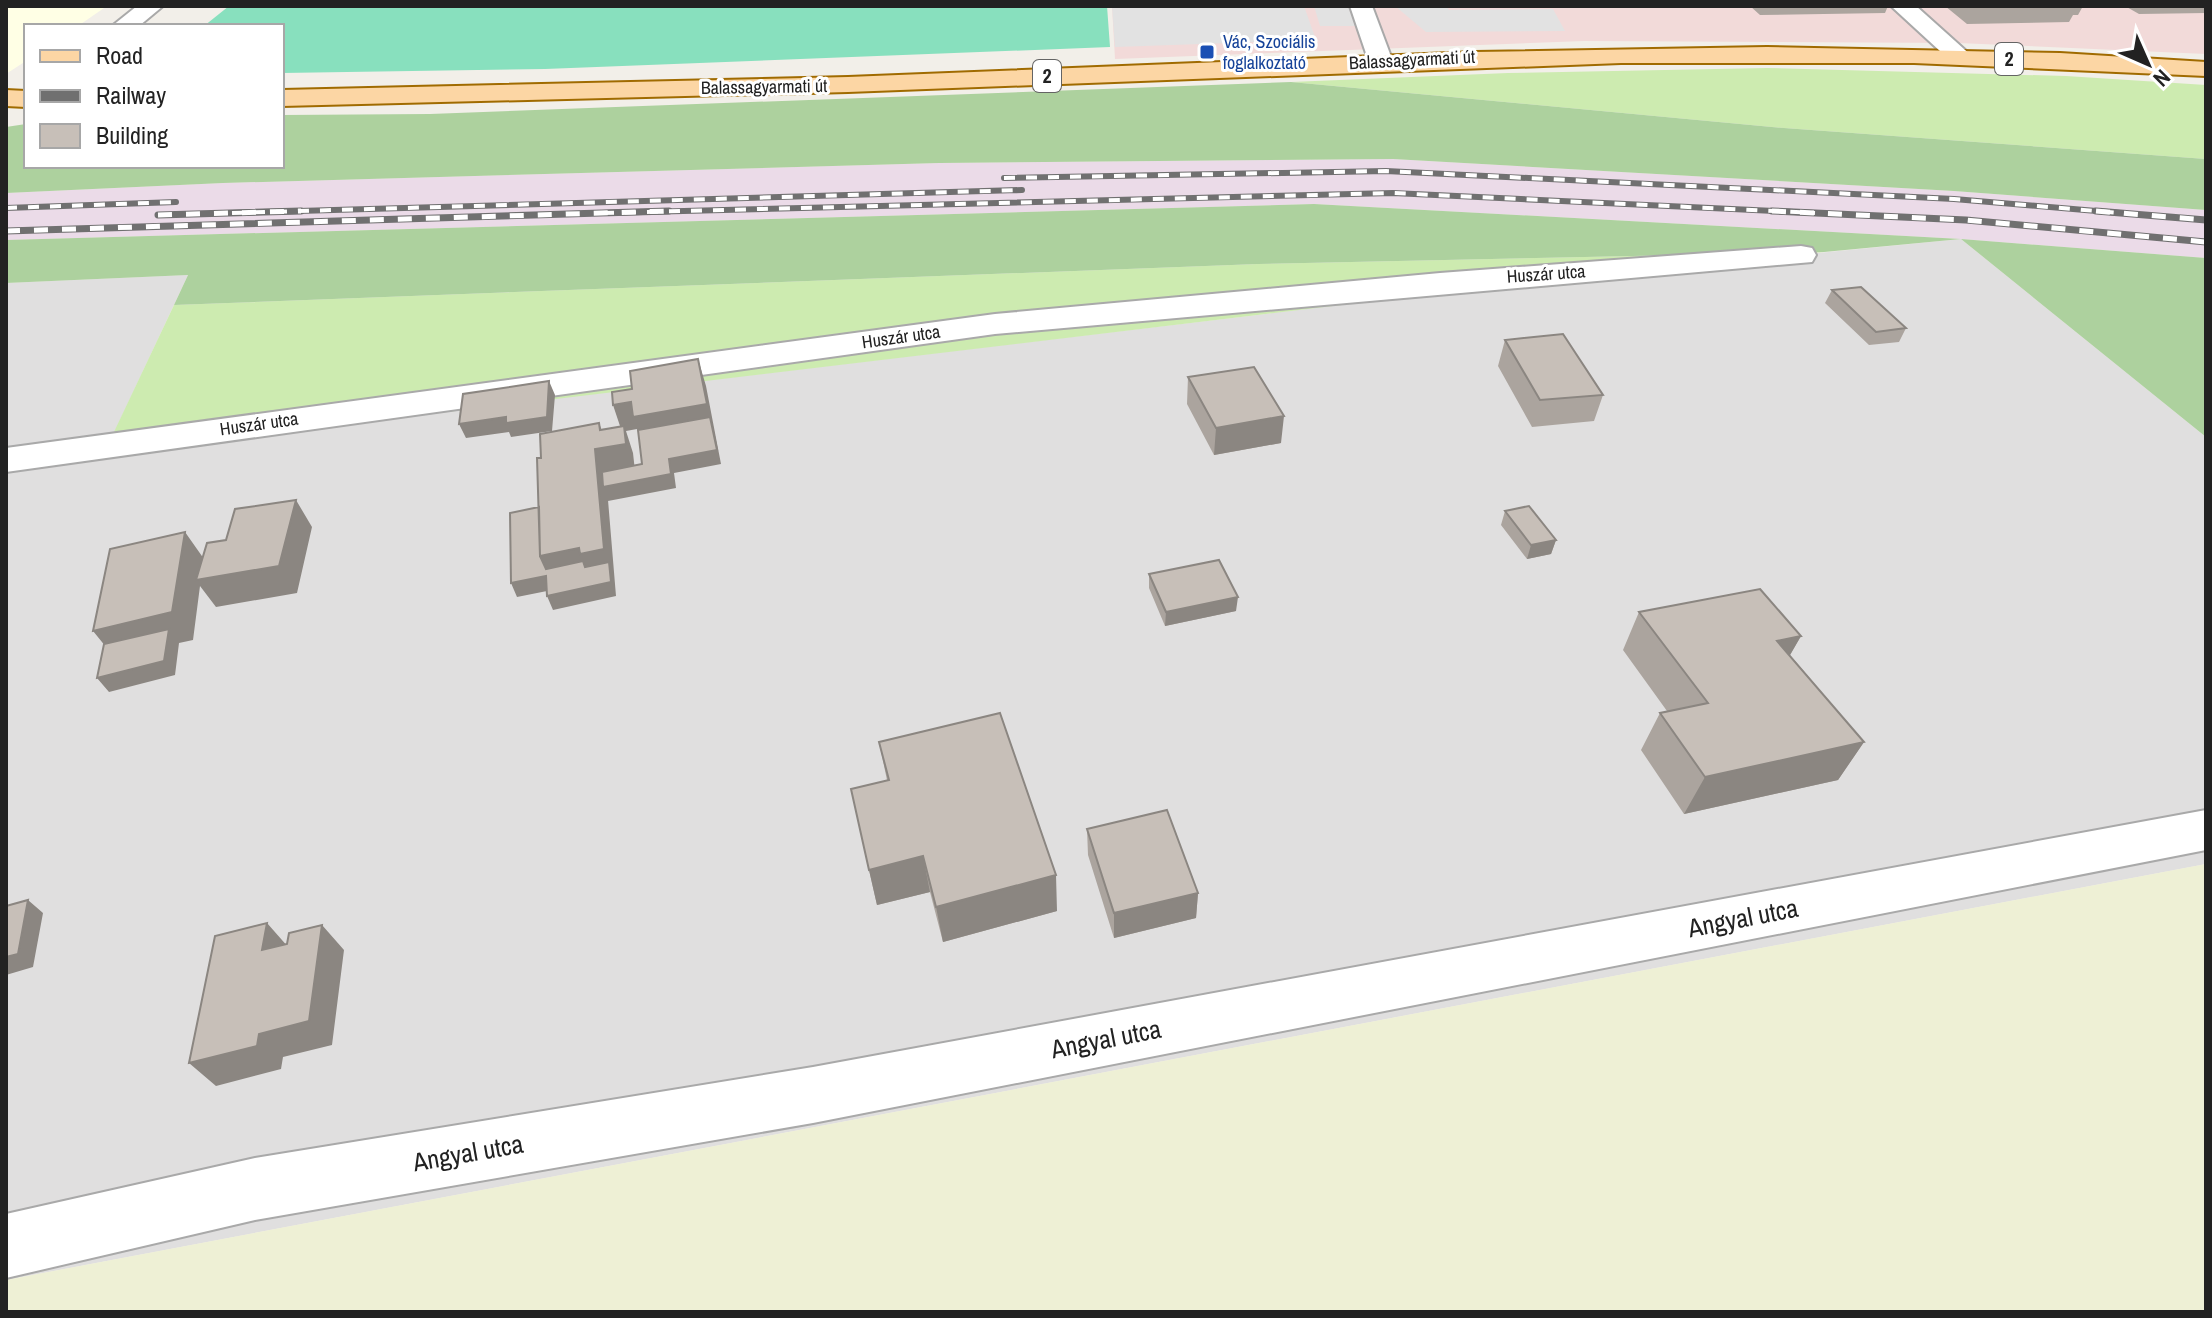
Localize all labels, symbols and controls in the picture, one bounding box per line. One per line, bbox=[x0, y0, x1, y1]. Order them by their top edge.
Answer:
legend bbox=[24, 24, 284, 168]
north arrow bbox=[2108, 24, 2188, 104]
place label: Vác, Szociális foglalkoztató bbox=[1223, 29, 1315, 75]
text: Road bbox=[96, 39, 143, 71]
marker: Vác, Szociális foglalkoztató bbox=[1198, 43, 1216, 61]
road number: 2 bbox=[1995, 43, 2023, 75]
street label: Balassagyarmati út bbox=[1348, 44, 1476, 75]
road number: 2 bbox=[1033, 60, 1061, 92]
text: N bbox=[2147, 63, 2177, 93]
street label: Balassagyarmati út bbox=[701, 73, 827, 100]
text: Railway bbox=[96, 79, 166, 111]
text: Building bbox=[96, 119, 168, 151]
street label: Huszár utca bbox=[1506, 258, 1586, 289]
street label: Huszár utca bbox=[860, 319, 942, 354]
street label: Huszár utca bbox=[218, 406, 300, 441]
street label: Angyal utca bbox=[1684, 890, 1801, 946]
street label: Angyal utca bbox=[1047, 1011, 1164, 1067]
street label: Angyal utca bbox=[409, 1126, 526, 1180]

